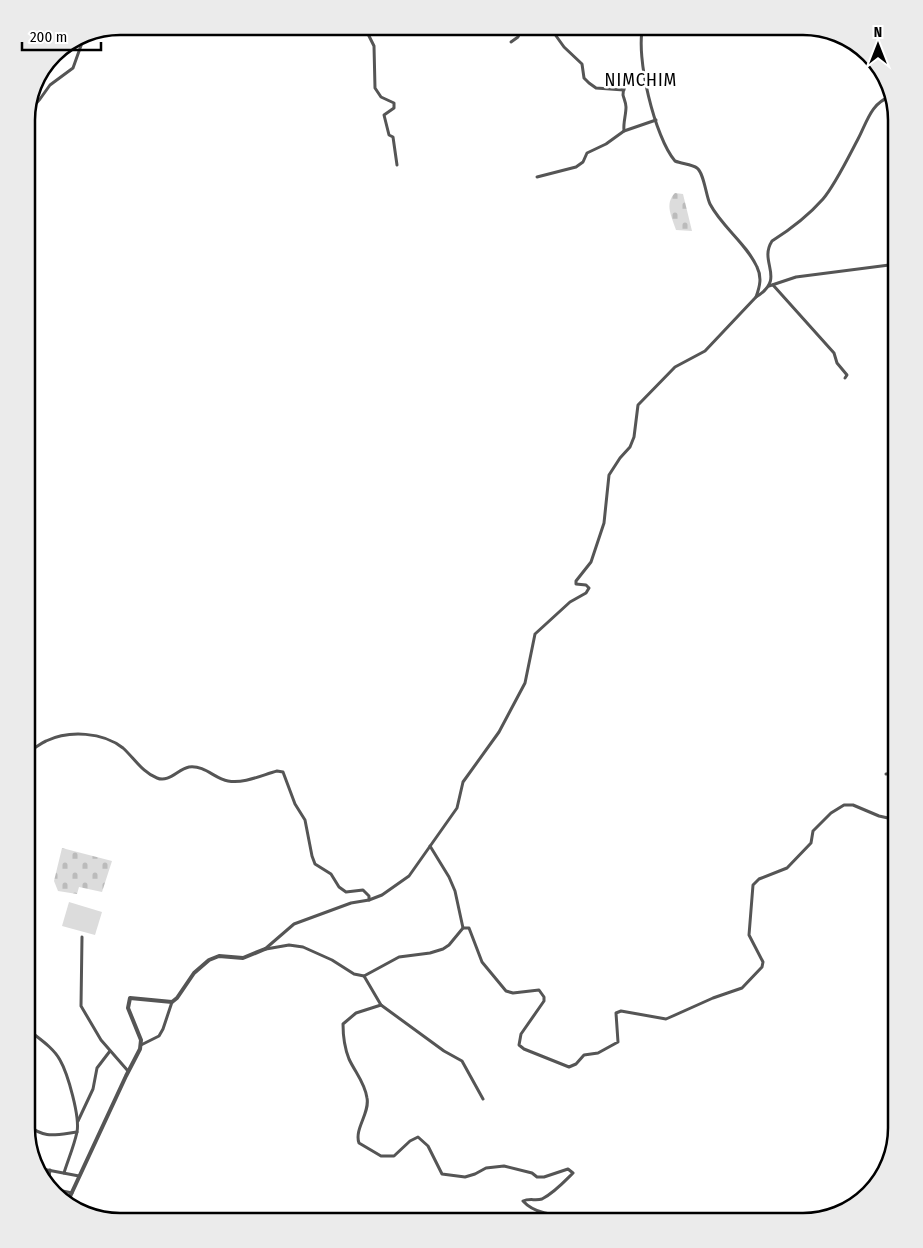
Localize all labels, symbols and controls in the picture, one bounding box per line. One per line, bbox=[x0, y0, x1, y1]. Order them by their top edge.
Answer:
scale bar bbox=[22, 20, 101, 52]
north arrow bbox=[853, 20, 903, 70]
text: N bbox=[874, 24, 882, 41]
text: 200 m bbox=[30, 28, 67, 46]
district label: NIMCHIM bbox=[605, 69, 677, 91]

